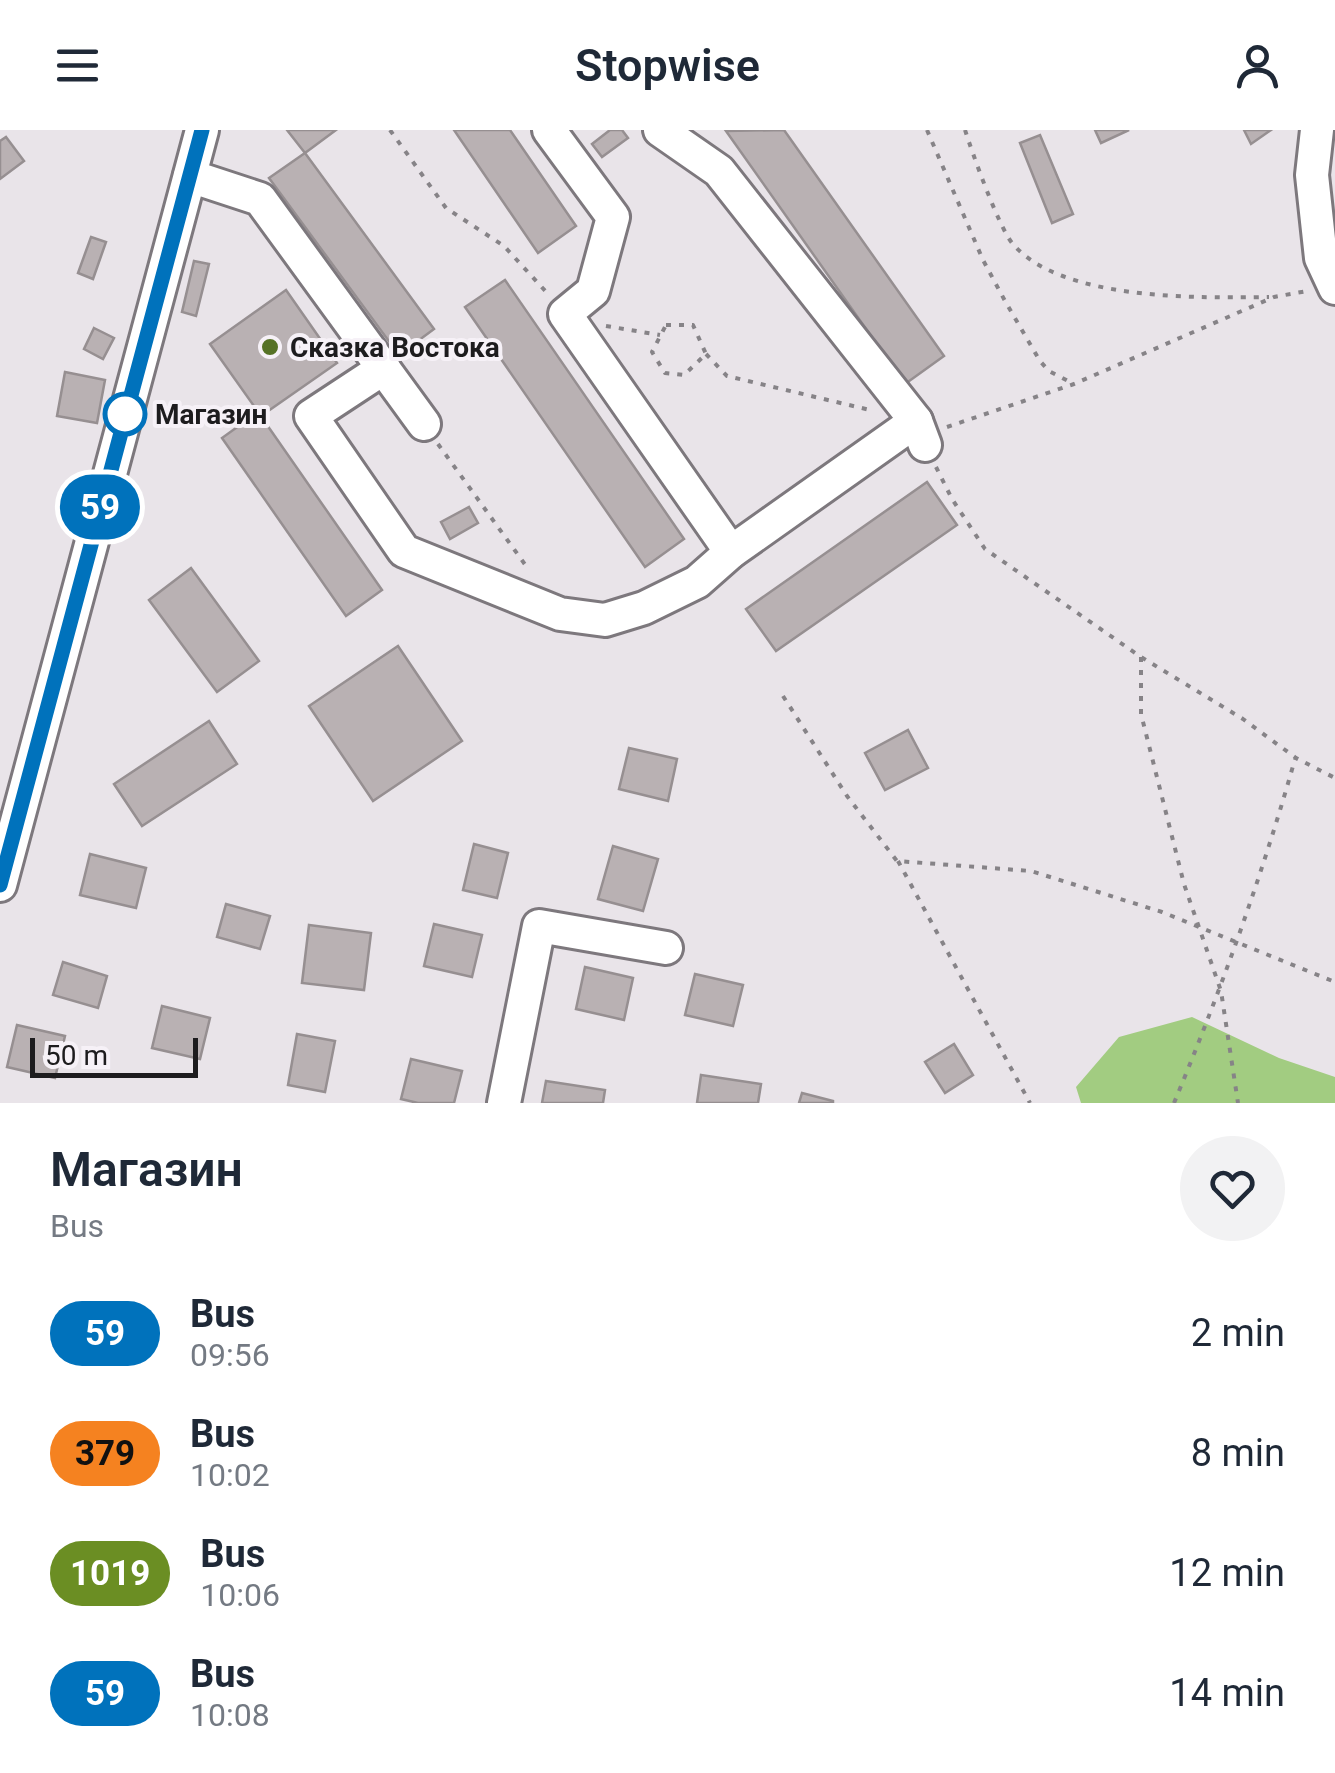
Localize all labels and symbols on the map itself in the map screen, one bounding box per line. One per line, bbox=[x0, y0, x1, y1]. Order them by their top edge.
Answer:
place label: Сказка Востока bbox=[290, 331, 500, 364]
marker: Сказка Востока bbox=[259, 336, 281, 358]
marker: Магазин bbox=[104, 393, 146, 435]
place label: Магазин bbox=[155, 398, 267, 431]
line badge: 59 bbox=[55, 474, 145, 540]
scale bar bbox=[30, 1033, 198, 1078]

